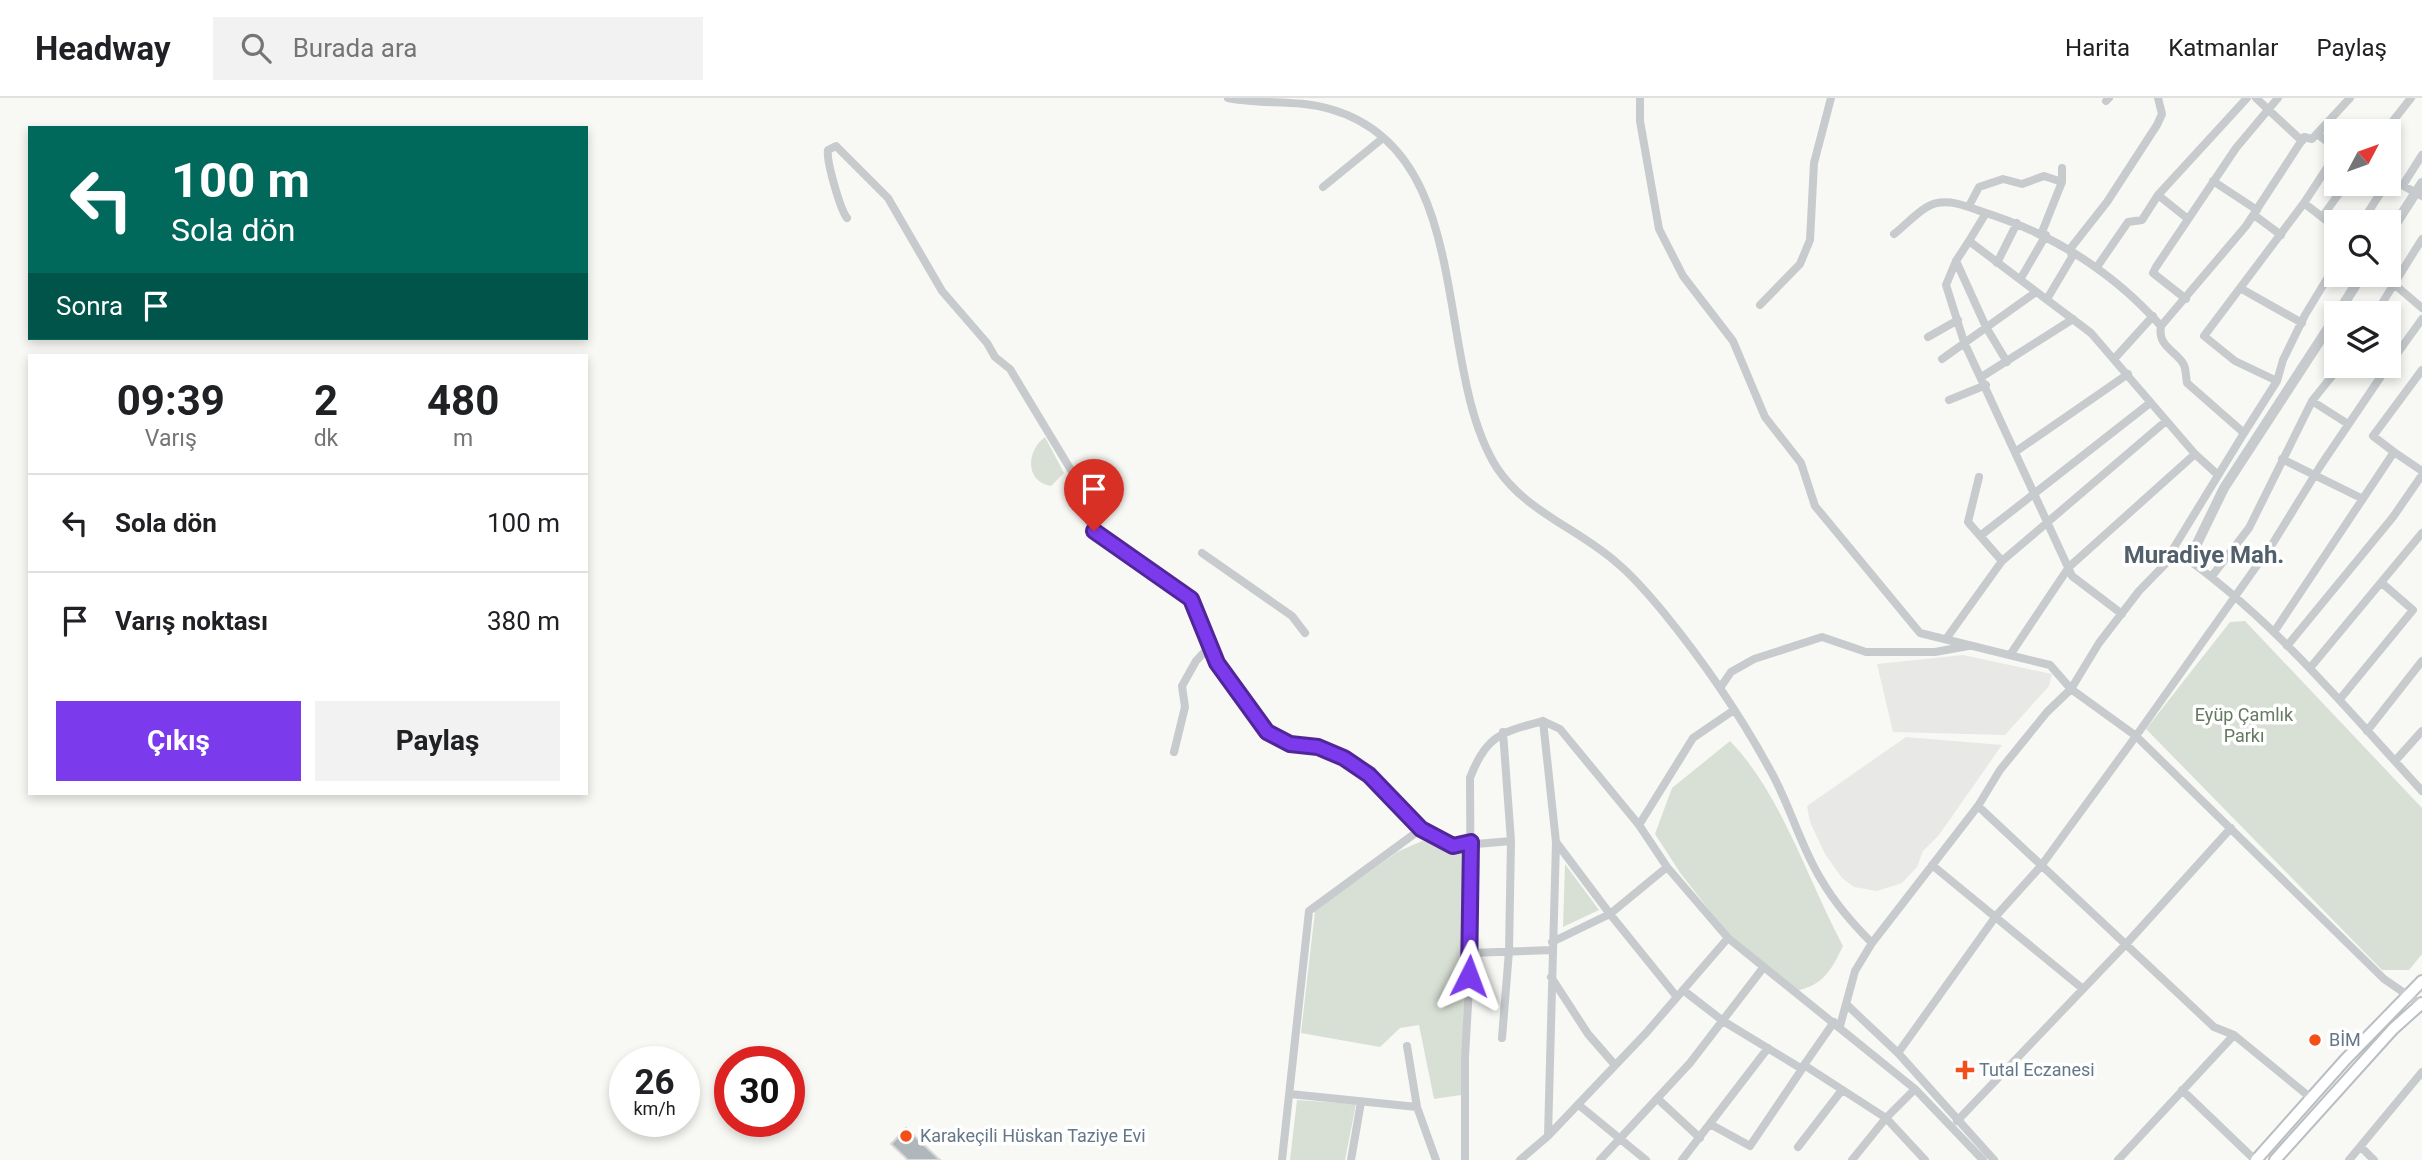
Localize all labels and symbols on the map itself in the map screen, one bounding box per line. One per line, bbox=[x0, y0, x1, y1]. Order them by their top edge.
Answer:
north arrow bbox=[2324, 119, 2401, 196]
pin bbox=[1064, 459, 1124, 531]
district label: Muradiye Mah. bbox=[2124, 541, 2284, 569]
park label: Eyüp Çamlık Parkı bbox=[2195, 704, 2294, 746]
position arrow bbox=[1432, 939, 1506, 1013]
place label: BİM bbox=[2329, 1029, 2361, 1050]
marker: BİM bbox=[2307, 1032, 2323, 1048]
speed limit sign: 30 bbox=[714, 1046, 805, 1137]
place label: Tutal Eczanesi bbox=[1979, 1059, 2095, 1080]
marker: Tutal Eczanesi bbox=[1957, 1062, 1973, 1078]
place label: Karakeçili Hüskan Taziye Evi bbox=[920, 1125, 1146, 1146]
marker: Karakeçili Hüskan Taziye Evi bbox=[898, 1128, 914, 1144]

